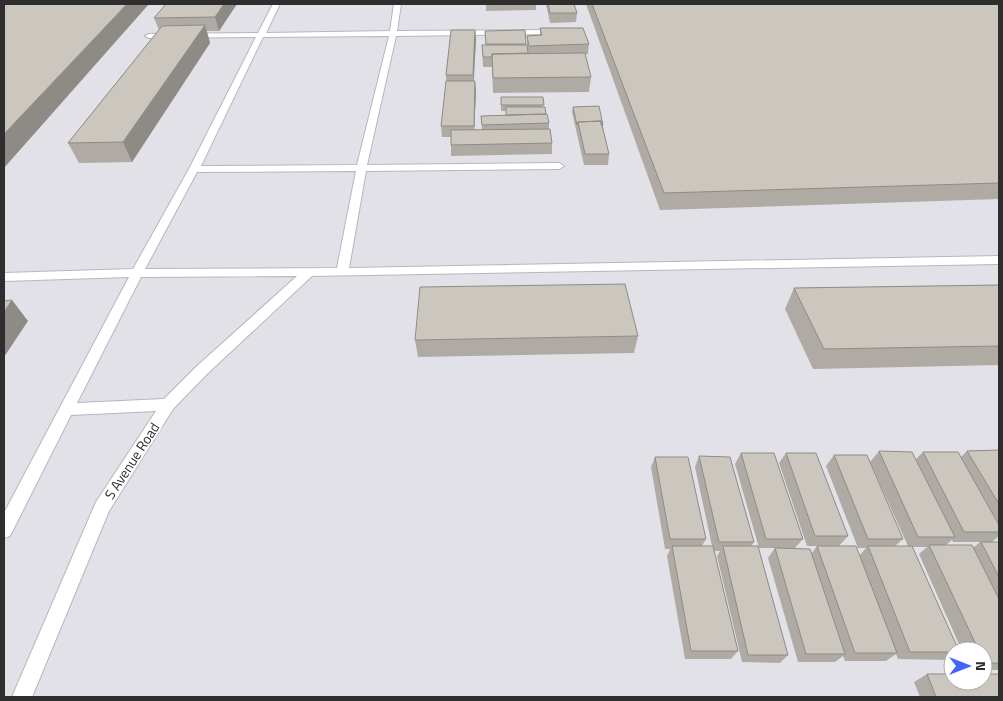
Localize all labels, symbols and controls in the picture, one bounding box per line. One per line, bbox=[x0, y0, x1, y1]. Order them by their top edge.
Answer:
street label: S Avenue Road bbox=[99, 418, 164, 503]
north arrow bbox=[943, 641, 993, 691]
text: N bbox=[971, 661, 992, 671]

